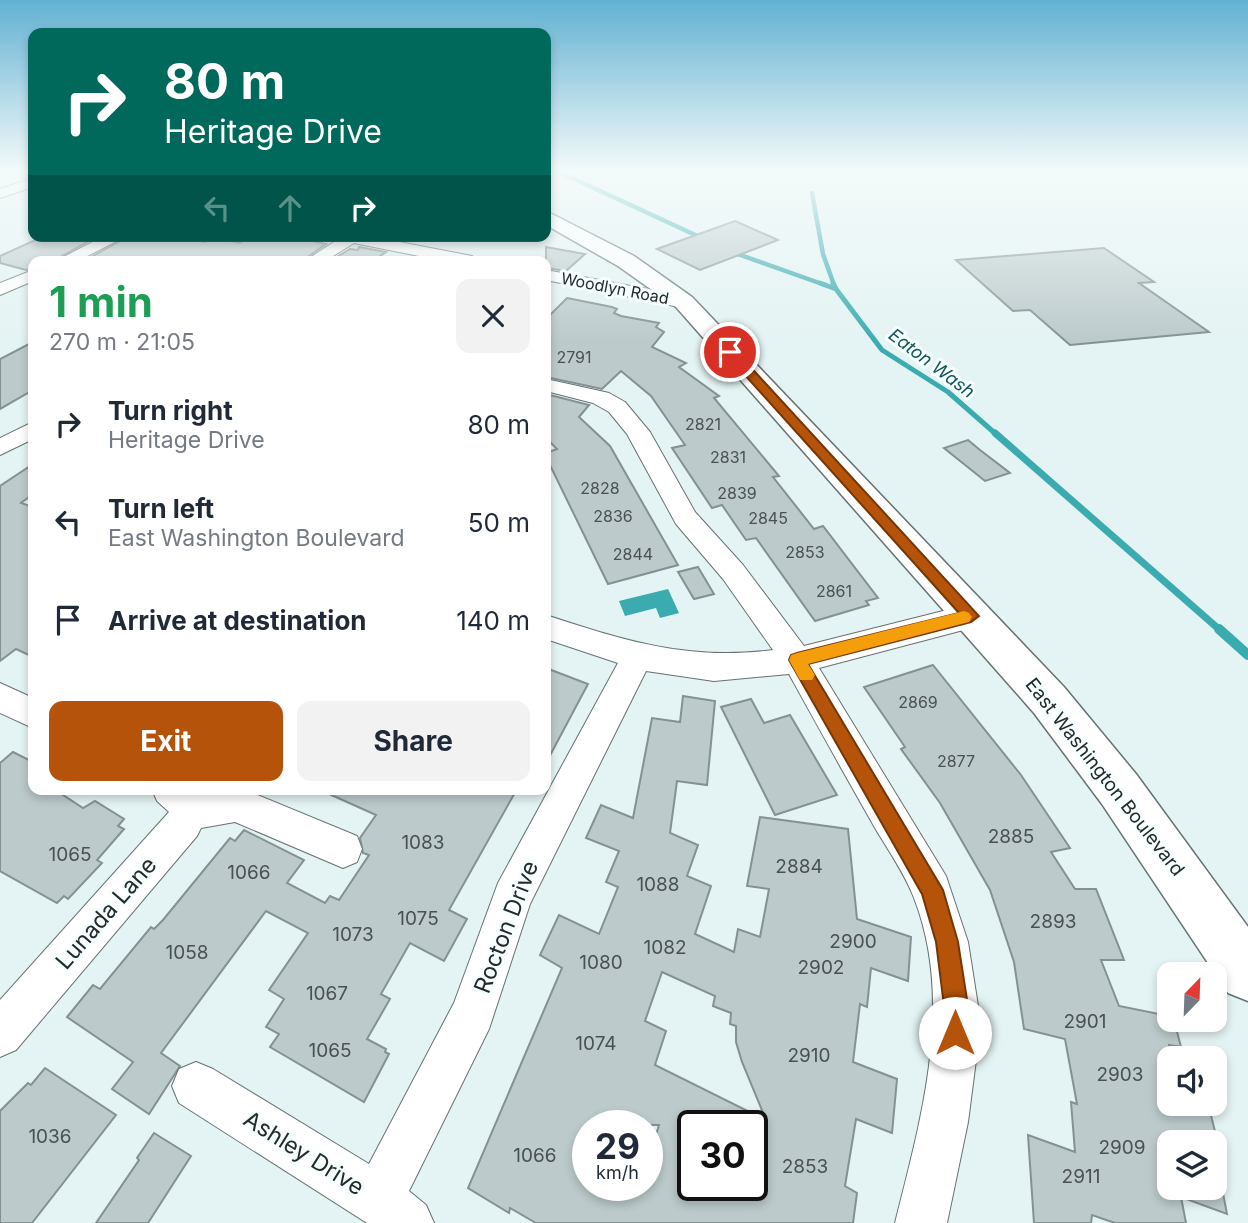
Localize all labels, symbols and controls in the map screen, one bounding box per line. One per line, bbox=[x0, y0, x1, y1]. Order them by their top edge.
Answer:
text: 80 m bbox=[164, 52, 285, 111]
icon: right bbox=[49, 56, 140, 147]
text: Heritage Drive bbox=[164, 112, 382, 151]
icon: left bbox=[198, 189, 236, 227]
icon: ahead bbox=[271, 189, 309, 227]
icon: right bbox=[344, 189, 382, 227]
street label: Woodlyn Road bbox=[559, 268, 671, 308]
text: 1 min bbox=[49, 276, 153, 327]
button: close bbox=[456, 279, 530, 353]
pin bbox=[700, 322, 760, 382]
water label: Eaton Wash bbox=[885, 324, 979, 402]
text: 270 m · 21:05 bbox=[49, 328, 195, 356]
icon: arrive bbox=[711, 333, 749, 371]
house number: 2791 bbox=[556, 347, 592, 367]
text: Turn right bbox=[108, 395, 233, 426]
icon: right bbox=[49, 405, 87, 443]
text: 80 m bbox=[467, 409, 530, 440]
house number: 2821 bbox=[685, 414, 721, 434]
text: Heritage Drive bbox=[108, 426, 265, 454]
house number: 2831 bbox=[710, 447, 746, 467]
house number: 2828 bbox=[580, 478, 620, 498]
house number: 2839 bbox=[717, 483, 757, 503]
text: Turn left bbox=[108, 493, 214, 524]
icon: left bbox=[49, 503, 87, 541]
house number: 2836 bbox=[593, 506, 633, 526]
text: 50 m bbox=[468, 507, 530, 538]
house number: 2845 bbox=[748, 508, 788, 528]
text: East Washington Boulevard bbox=[108, 524, 405, 552]
house number: 2853 bbox=[785, 542, 825, 562]
house number: 2844 bbox=[613, 544, 653, 564]
house number: 2861 bbox=[816, 581, 852, 601]
icon: arrive bbox=[49, 601, 87, 639]
text: Arrive at destination bbox=[108, 605, 367, 636]
text: 140 m bbox=[456, 605, 530, 636]
street label: East Washington Boulevard bbox=[1021, 673, 1189, 881]
house number: 2869 bbox=[898, 692, 938, 712]
button: Exit bbox=[49, 701, 283, 781]
button: Share bbox=[297, 701, 530, 781]
house number: 2877 bbox=[937, 751, 975, 771]
house number: 2885 bbox=[988, 825, 1034, 848]
house number: 1083 bbox=[401, 831, 445, 854]
house number: 1065 bbox=[48, 843, 92, 866]
street label: Lunada Lane bbox=[50, 851, 162, 975]
house number: 2884 bbox=[775, 855, 823, 878]
street label: Rocton Drive bbox=[468, 857, 544, 997]
house number: 1066 bbox=[227, 861, 271, 884]
house number: 1088 bbox=[636, 873, 680, 896]
house number: 1075 bbox=[397, 907, 439, 930]
house number: 2893 bbox=[1030, 910, 1076, 933]
house number: 1073 bbox=[332, 923, 374, 946]
house number: 2900 bbox=[829, 930, 877, 953]
house number: 1082 bbox=[643, 936, 687, 959]
house number: 1058 bbox=[165, 941, 209, 964]
house number: 1080 bbox=[579, 951, 623, 974]
house number: 2902 bbox=[798, 956, 844, 979]
north arrow bbox=[1157, 962, 1227, 1032]
map controls bbox=[1157, 962, 1227, 1200]
house number: 1067 bbox=[306, 982, 348, 1005]
position arrow bbox=[918, 996, 992, 1070]
house number: 2901 bbox=[1063, 1010, 1107, 1033]
house number: 1074 bbox=[575, 1032, 617, 1055]
house number: 1065 bbox=[308, 1039, 352, 1062]
house number: 2910 bbox=[787, 1044, 831, 1067]
button: sound bbox=[1157, 1046, 1227, 1116]
house number: 2903 bbox=[1096, 1063, 1144, 1086]
street label: Ashley Drive bbox=[239, 1105, 369, 1201]
speed limit sign: 30 bbox=[677, 1110, 768, 1201]
house number: 1036 bbox=[28, 1125, 72, 1148]
text: 29 bbox=[595, 1125, 640, 1167]
button: layers bbox=[1157, 1130, 1227, 1200]
house number: 2909 bbox=[1098, 1136, 1146, 1159]
house number: 1066 bbox=[513, 1144, 557, 1167]
house number: 2853 bbox=[782, 1155, 828, 1178]
text: km/h bbox=[596, 1162, 639, 1183]
house number: 2911 bbox=[1062, 1165, 1100, 1188]

